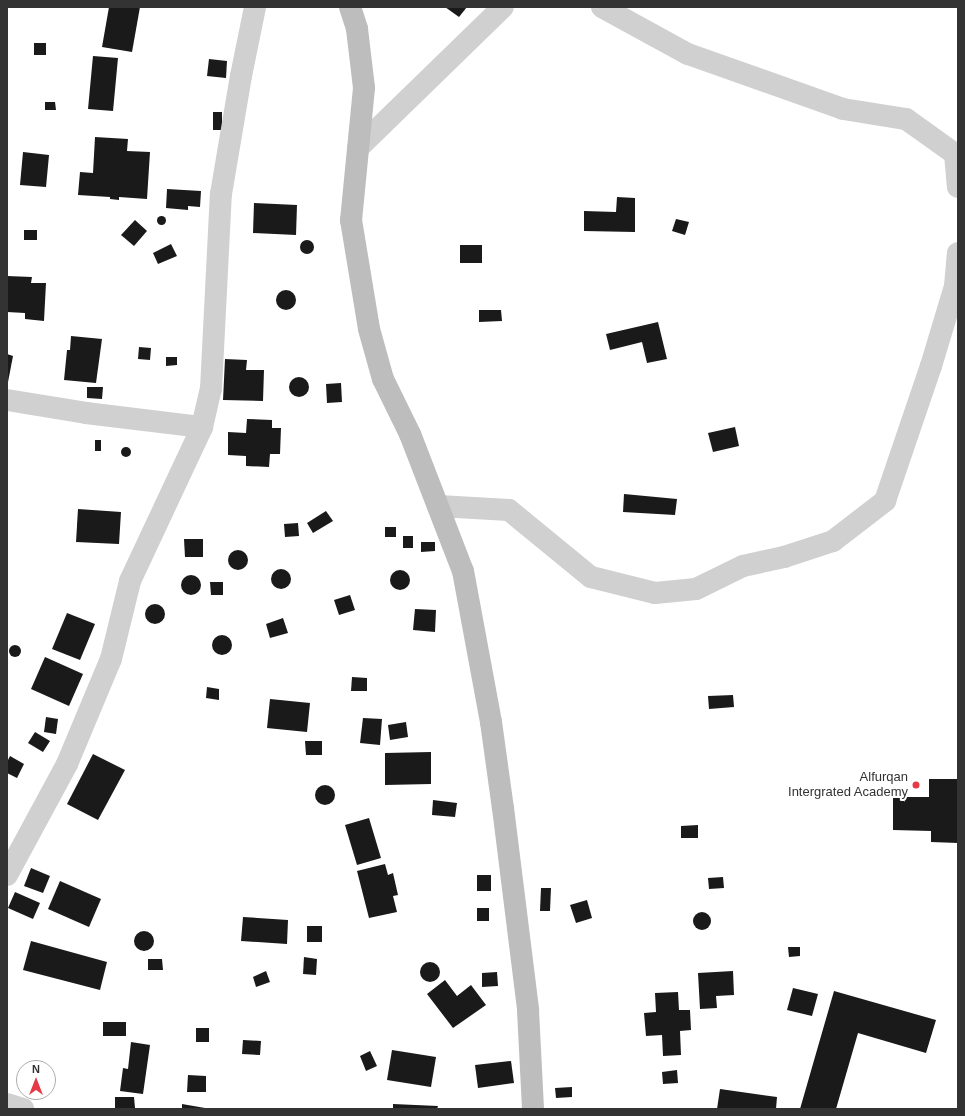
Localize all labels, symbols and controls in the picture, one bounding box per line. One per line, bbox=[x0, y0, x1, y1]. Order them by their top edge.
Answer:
place label: Alfurqan Intergrated Academy bbox=[787, 770, 908, 801]
marker: Alfurqan Intergrated Academy bbox=[911, 780, 921, 790]
north arrow bbox=[16, 1060, 56, 1100]
text: N bbox=[32, 1063, 40, 1075]

